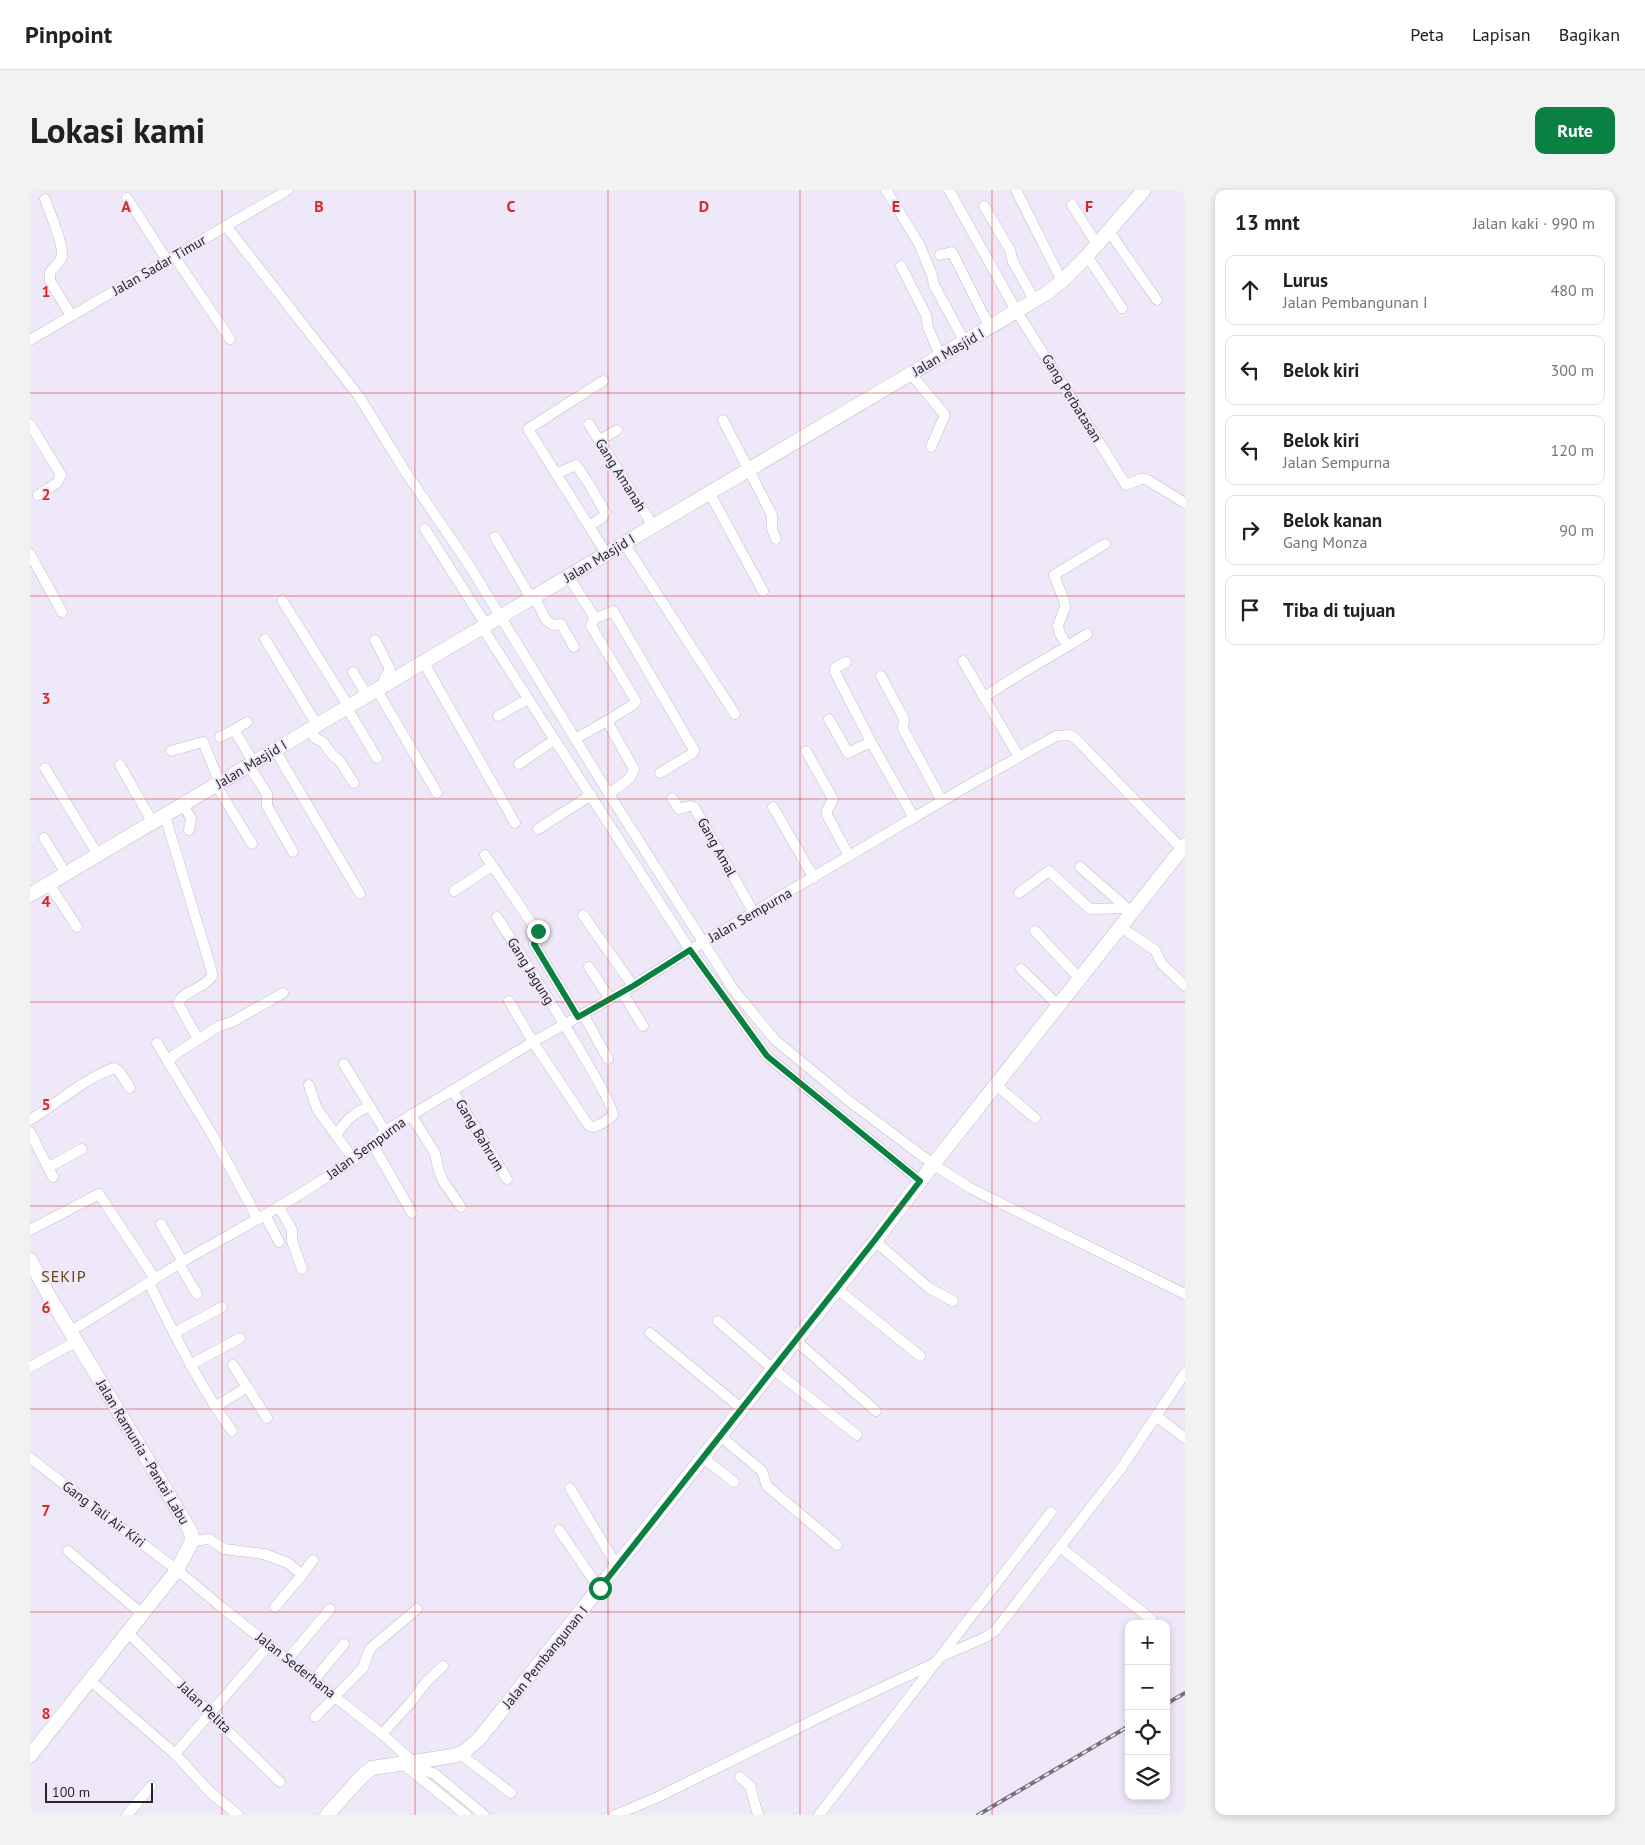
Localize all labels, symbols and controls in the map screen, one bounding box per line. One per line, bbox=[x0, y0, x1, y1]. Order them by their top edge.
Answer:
text: Pinpoint bbox=[25, 19, 112, 50]
text: Peta bbox=[1410, 23, 1444, 46]
text: Lapisan bbox=[1472, 23, 1531, 46]
text: Bagikan bbox=[1559, 23, 1620, 46]
text: Lokasi kami bbox=[30, 107, 205, 153]
button: Rute bbox=[1535, 107, 1615, 154]
text: A bbox=[121, 196, 131, 216]
text: B bbox=[314, 196, 324, 216]
text: C bbox=[507, 196, 516, 216]
text: D bbox=[699, 196, 709, 216]
text: E bbox=[892, 196, 900, 216]
text: F bbox=[1085, 196, 1093, 216]
text: 13 mnt bbox=[1235, 209, 1300, 236]
text: Jalan kaki · 990 m bbox=[1473, 213, 1595, 233]
street label: Jalan Sadar Timur bbox=[108, 231, 209, 300]
text: Lurus bbox=[1283, 268, 1328, 292]
icon: ahead bbox=[1236, 276, 1264, 304]
text: 480 m bbox=[1551, 280, 1594, 300]
text: 1 bbox=[41, 281, 51, 301]
text: Jalan Pembangunan I bbox=[1283, 292, 1428, 312]
street label: Jalan Masjid I bbox=[908, 324, 987, 380]
street label: Gang Perbatasan bbox=[1038, 351, 1106, 445]
icon: left bbox=[1236, 356, 1264, 384]
text: Belok kiri bbox=[1283, 358, 1359, 382]
text: 300 m bbox=[1551, 360, 1594, 380]
text: Belok kiri bbox=[1283, 428, 1359, 452]
street label: Gang Amanah bbox=[591, 435, 651, 515]
icon: left bbox=[1236, 436, 1264, 464]
text: 120 m bbox=[1551, 440, 1594, 460]
text: Jalan Sempurna bbox=[1283, 452, 1390, 472]
text: 2 bbox=[41, 484, 51, 504]
text: Belok kanan bbox=[1283, 508, 1382, 532]
icon: right bbox=[1236, 516, 1264, 544]
text: 90 m bbox=[1559, 520, 1594, 540]
street label: Jalan Masjid I bbox=[559, 530, 638, 587]
text: Gang Monza bbox=[1283, 532, 1367, 552]
icon: arrive bbox=[1236, 596, 1264, 624]
text: Tiba di tujuan bbox=[1283, 598, 1395, 622]
text: 3 bbox=[41, 688, 51, 708]
street label: Jalan Masjid I bbox=[211, 736, 290, 793]
street label: Gang Amal bbox=[693, 814, 741, 880]
street label: Jalan Sempurna bbox=[704, 884, 795, 947]
text: 4 bbox=[41, 891, 51, 911]
route end bbox=[527, 920, 550, 943]
street label: Gang Jagung bbox=[503, 934, 559, 1008]
text: 5 bbox=[41, 1094, 51, 1114]
street label: Gang Bahrum bbox=[451, 1096, 509, 1174]
street label: Jalan Sempurna bbox=[322, 1113, 409, 1183]
district label: SEKIP bbox=[41, 1266, 87, 1286]
text: 6 bbox=[41, 1297, 51, 1317]
street label: Jalan Ramunia - Pantai Labu bbox=[92, 1375, 194, 1528]
street label: Gang Tali Air Kiri bbox=[59, 1477, 149, 1551]
text: 7 bbox=[41, 1500, 51, 1520]
route start bbox=[589, 1577, 612, 1600]
street label: Jalan Pembangunan I bbox=[498, 1602, 592, 1713]
map controls bbox=[1125, 1620, 1170, 1800]
button: + bbox=[1125, 1620, 1170, 1665]
street label: Jalan Sederhana bbox=[252, 1628, 340, 1702]
button: − bbox=[1125, 1665, 1170, 1710]
street label: Jalan Pelita bbox=[174, 1676, 236, 1737]
text: 8 bbox=[41, 1703, 51, 1723]
button: locate bbox=[1125, 1710, 1170, 1755]
button: layers bbox=[1125, 1755, 1170, 1800]
scale bar bbox=[45, 1780, 152, 1803]
text: 100 m bbox=[52, 1783, 90, 1801]

